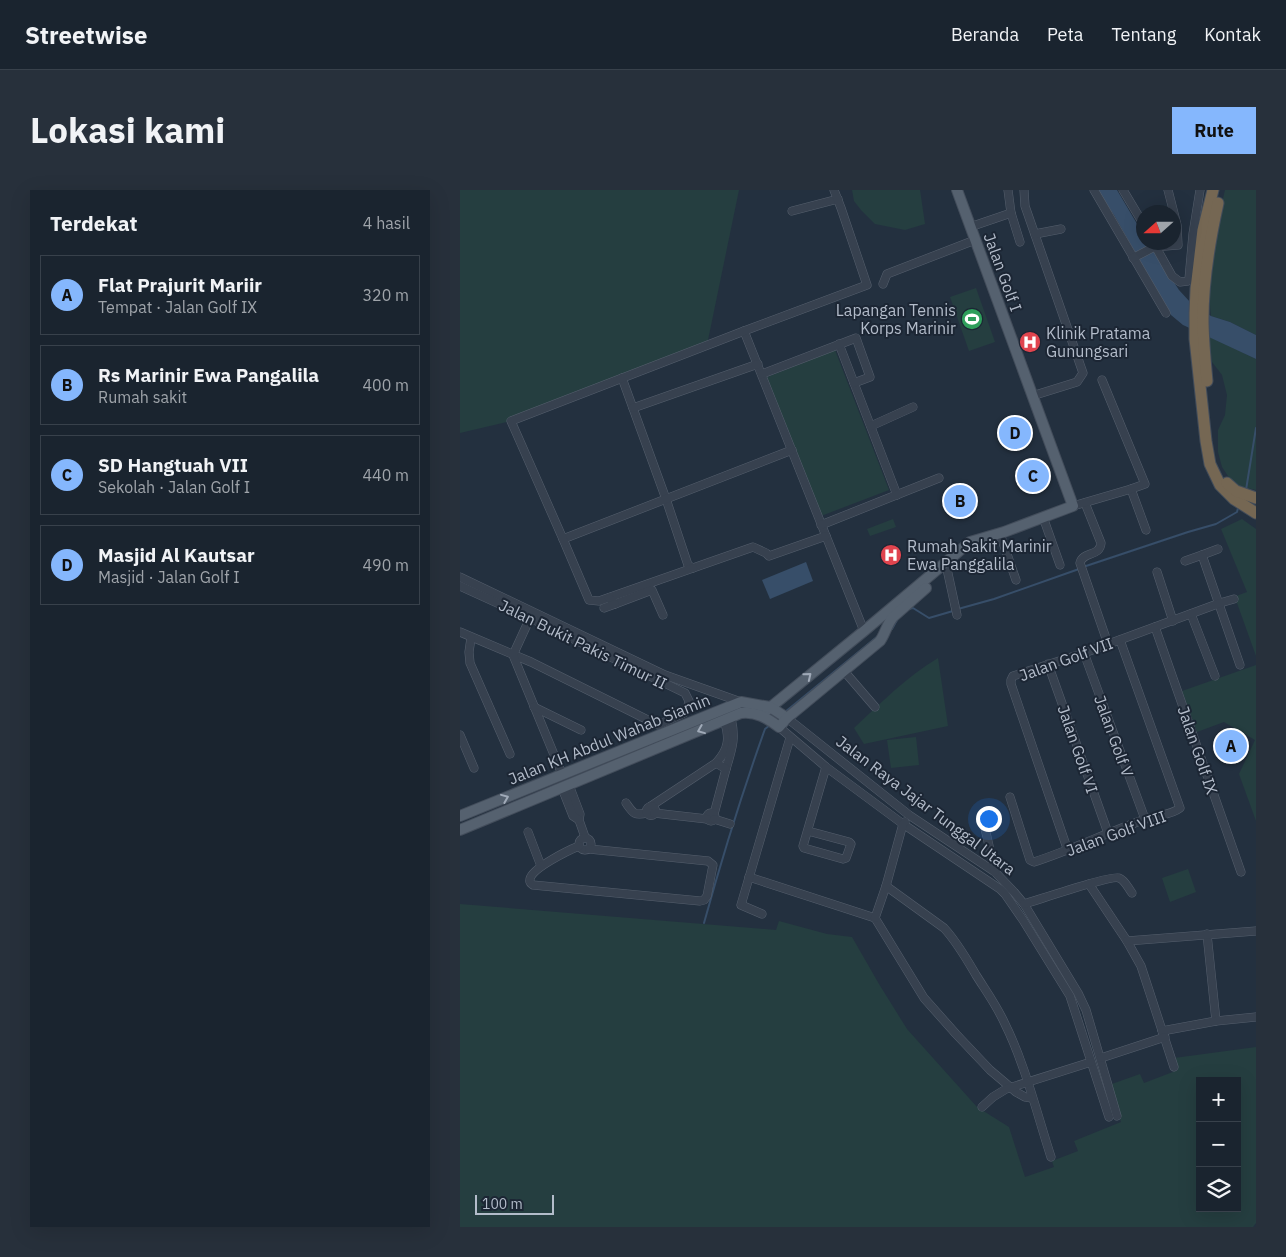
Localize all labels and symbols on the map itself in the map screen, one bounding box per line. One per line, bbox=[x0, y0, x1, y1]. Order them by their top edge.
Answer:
north arrow bbox=[1136, 205, 1181, 250]
street label: Jalan Golf I bbox=[980, 230, 1026, 314]
place label: Lapangan Tennis Korps Marinir bbox=[836, 300, 956, 338]
sports icon: Lapangan Tennis Korps Marinir bbox=[960, 307, 984, 331]
place label: Klinik Pratama Gunungsari bbox=[1046, 323, 1151, 361]
hospital icon: Klinik Pratama Gunungsari bbox=[1018, 330, 1042, 354]
pin: D bbox=[999, 414, 1031, 452]
pin: C bbox=[1017, 457, 1049, 495]
pin: B bbox=[944, 482, 976, 520]
place label: Rumah Sakit Marinir Ewa Panggalila bbox=[907, 536, 1052, 574]
hospital icon: Rumah Sakit Marinir Ewa Panggalila bbox=[879, 543, 903, 567]
street label: Jalan Bukit Pakis Timur II bbox=[496, 595, 670, 693]
street label: Jalan Golf VII bbox=[1016, 633, 1116, 685]
one-way arrow bbox=[803, 673, 812, 682]
street label: Jalan KH Abdul Wahab Siamin bbox=[505, 689, 713, 789]
street label: Jalan Golf V bbox=[1090, 692, 1138, 780]
street label: Jalan Golf VI bbox=[1054, 702, 1102, 796]
street label: Jalan Golf IX bbox=[1174, 703, 1223, 797]
one-way arrow bbox=[697, 723, 706, 734]
pin: A bbox=[1215, 727, 1247, 765]
street label: Jalan Raya Jajar Tunggal Utara bbox=[832, 731, 1020, 879]
one-way arrow bbox=[500, 793, 509, 804]
your location bbox=[976, 806, 1002, 832]
street label: Jalan Golf VIII bbox=[1063, 806, 1169, 860]
scale bar bbox=[475, 1192, 554, 1215]

